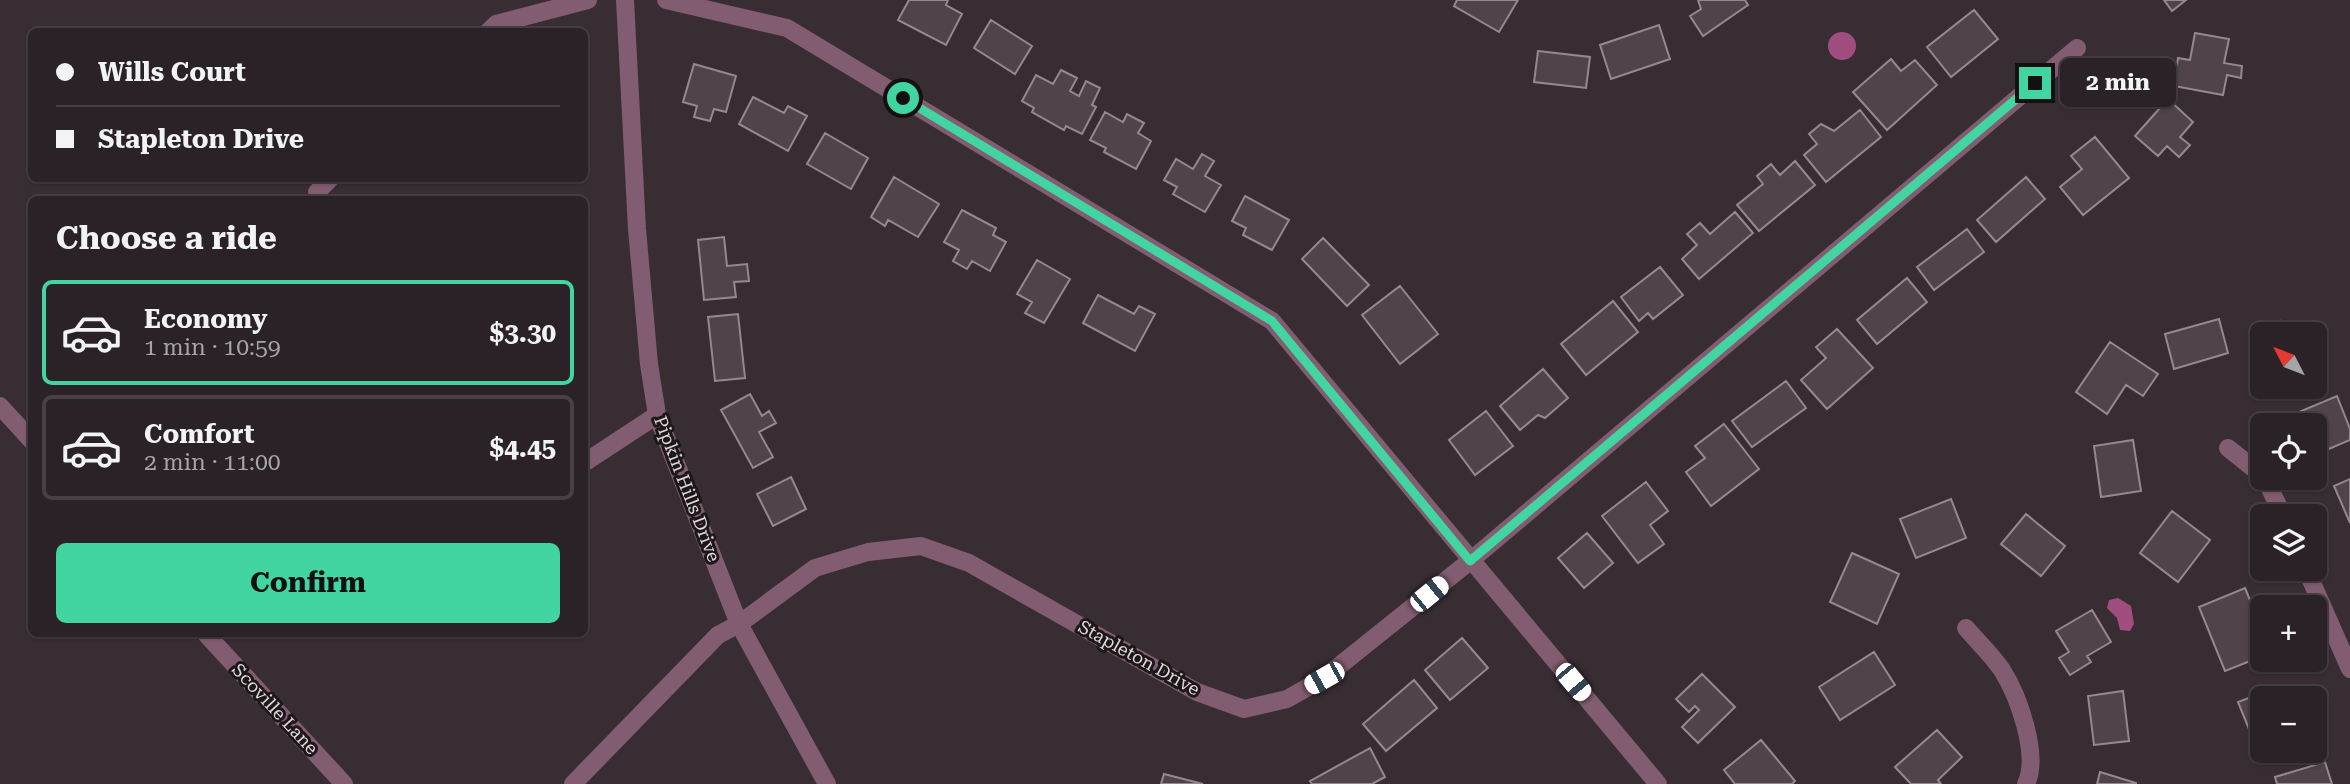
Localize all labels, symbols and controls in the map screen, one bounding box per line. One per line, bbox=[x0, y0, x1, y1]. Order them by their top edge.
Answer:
text: Wills Court bbox=[98, 57, 246, 87]
callout: 2 min bbox=[2060, 58, 2175, 108]
route end bbox=[2019, 67, 2051, 99]
text: 2 min bbox=[2086, 69, 2150, 96]
route start bbox=[887, 82, 919, 114]
text: Stapleton Drive bbox=[98, 124, 304, 154]
text: Choose a ride bbox=[56, 219, 277, 257]
icon: car bbox=[60, 301, 123, 364]
text: Economy bbox=[144, 304, 267, 334]
text: $3.30 bbox=[490, 318, 556, 348]
north arrow bbox=[2250, 322, 2328, 399]
map controls bbox=[2250, 322, 2327, 763]
text: 1 min · 10:59 bbox=[144, 334, 281, 361]
street label: Pipkin Hills Drive bbox=[650, 413, 725, 565]
button: locate bbox=[2250, 413, 2327, 490]
icon: car bbox=[60, 416, 123, 479]
text: Comfort bbox=[144, 419, 254, 449]
text: $4.45 bbox=[490, 433, 556, 463]
text: 2 min · 11:00 bbox=[144, 449, 281, 476]
button: layers bbox=[2250, 504, 2327, 581]
button: Confirm bbox=[56, 543, 560, 623]
car bbox=[1407, 573, 1452, 615]
button: + bbox=[2250, 595, 2327, 672]
street label: Stapleton Drive bbox=[1075, 616, 1204, 700]
street label: Scoville Lane bbox=[228, 659, 323, 759]
car bbox=[1301, 659, 1348, 697]
car bbox=[1552, 659, 1595, 705]
button: − bbox=[2250, 686, 2327, 763]

